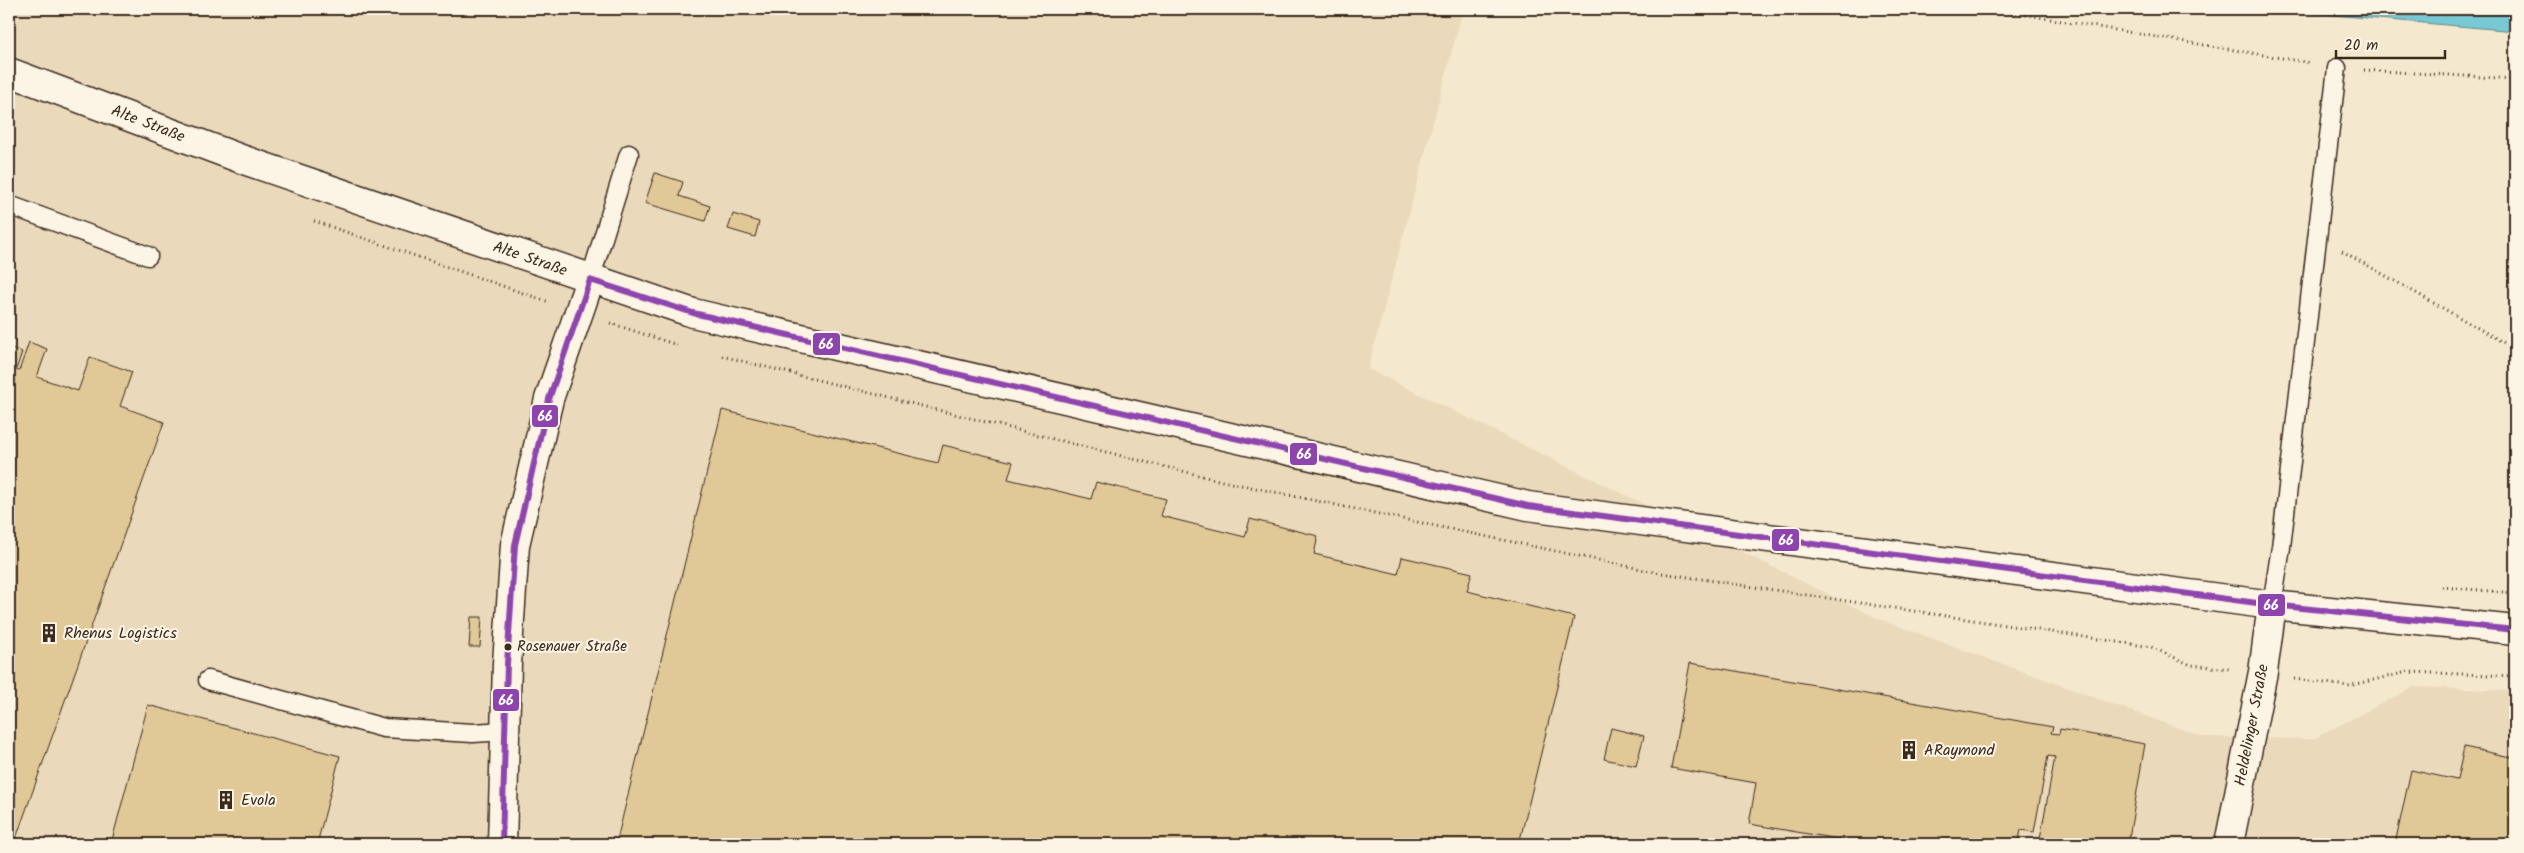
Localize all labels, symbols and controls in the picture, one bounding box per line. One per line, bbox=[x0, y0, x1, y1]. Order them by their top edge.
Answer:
scale bar bbox=[2336, 28, 2445, 60]
text: 20 m bbox=[2344, 34, 2378, 58]
street label: Alte Straße bbox=[107, 98, 189, 150]
street label: Alte Straße bbox=[489, 235, 571, 283]
line badge: 66 bbox=[812, 332, 841, 356]
text: 66 bbox=[818, 334, 834, 356]
line badge: 66 bbox=[531, 404, 559, 428]
text: 66 bbox=[537, 406, 553, 428]
line badge: 66 bbox=[1289, 442, 1318, 466]
text: 66 bbox=[1296, 444, 1312, 466]
line badge: 66 bbox=[1771, 528, 1800, 552]
text: 66 bbox=[1778, 530, 1794, 552]
line badge: 66 bbox=[2257, 593, 2286, 617]
text: 66 bbox=[2263, 595, 2279, 617]
place label: Rhenus Logistics bbox=[64, 621, 177, 646]
building icon: Rhenus Logistics bbox=[38, 622, 60, 644]
place label: Rosenauer Straße bbox=[517, 635, 627, 659]
marker: Rosenauer Straße bbox=[503, 642, 513, 652]
street label: Heldelinger Straße bbox=[2228, 662, 2276, 788]
line badge: 66 bbox=[492, 688, 520, 712]
text: 66 bbox=[498, 690, 514, 712]
place label: ARaymond bbox=[1924, 738, 1996, 763]
building icon: ARaymond bbox=[1898, 739, 1920, 761]
place label: Evola bbox=[241, 788, 276, 813]
building icon: Evola bbox=[215, 789, 237, 811]

